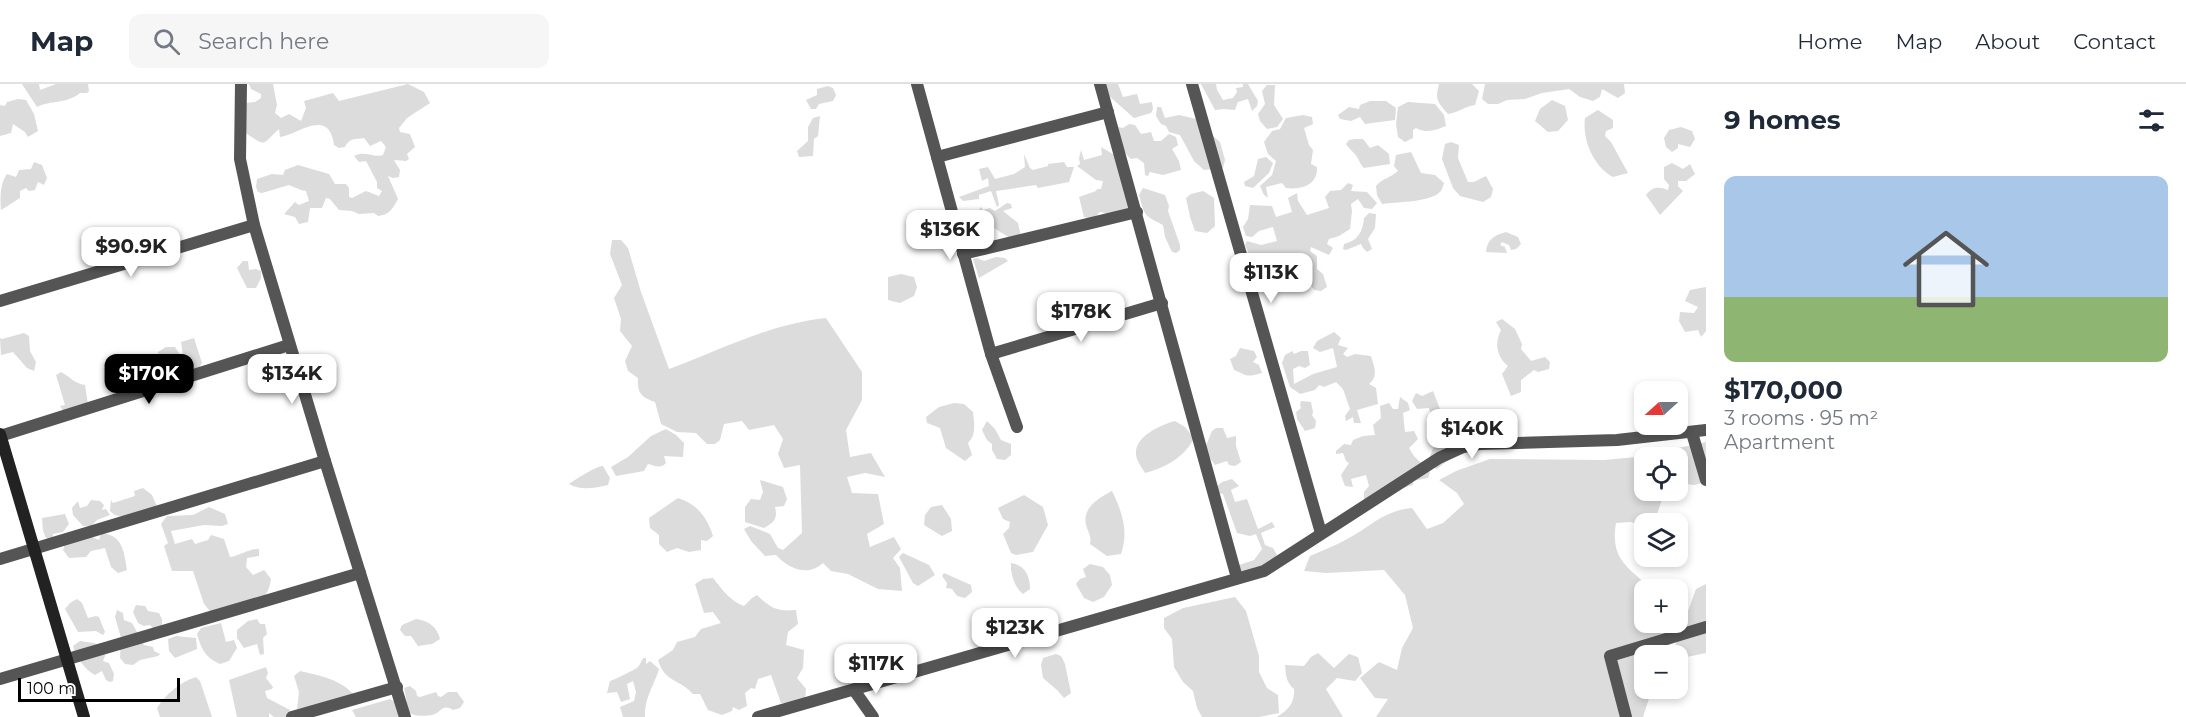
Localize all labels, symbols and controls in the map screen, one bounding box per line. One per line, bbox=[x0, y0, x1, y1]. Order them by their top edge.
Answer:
search box bbox=[129, 14, 549, 68]
text: Map bbox=[30, 24, 93, 58]
icon: search bbox=[150, 25, 183, 58]
text: Search here bbox=[198, 28, 329, 55]
text: Home bbox=[1797, 29, 1862, 54]
text: Map bbox=[1895, 29, 1942, 54]
text: About bbox=[1975, 29, 2040, 54]
text: Contact bbox=[2073, 29, 2156, 54]
text: 9 homes bbox=[1724, 104, 1841, 136]
icon: filters bbox=[2135, 104, 2168, 137]
pin: $136K bbox=[908, 210, 992, 261]
icon: home bbox=[1892, 215, 2000, 323]
text: $136K bbox=[920, 217, 980, 241]
pin: $90.9K bbox=[82, 227, 180, 278]
text: $90.9K bbox=[95, 234, 167, 258]
pin: $113K bbox=[1229, 253, 1313, 304]
text: $113K bbox=[1244, 260, 1298, 284]
pin: $178K bbox=[1039, 292, 1123, 343]
text: $178K bbox=[1051, 299, 1111, 323]
pin: $170K bbox=[107, 354, 191, 405]
pin: $134K bbox=[250, 354, 334, 405]
text: $170K bbox=[119, 361, 179, 385]
text: $134K bbox=[262, 361, 322, 385]
text: $170,000 bbox=[1724, 374, 1843, 406]
north arrow bbox=[1634, 381, 1688, 435]
map controls bbox=[1634, 381, 1688, 699]
text: 3 rooms · 95 m² bbox=[1724, 406, 1878, 430]
pin: $140K bbox=[1430, 409, 1514, 460]
text: $140K bbox=[1441, 416, 1503, 440]
text: Apartment bbox=[1724, 430, 1835, 454]
button: locate bbox=[1634, 447, 1688, 501]
button: layers bbox=[1634, 513, 1688, 567]
button: + bbox=[1634, 579, 1688, 633]
pin: $123K bbox=[973, 608, 1057, 659]
text: $123K bbox=[986, 615, 1044, 639]
pin: $117K bbox=[834, 644, 918, 695]
button: − bbox=[1634, 645, 1688, 699]
text: $117K bbox=[848, 651, 904, 675]
scale bar bbox=[18, 675, 180, 702]
text: 100 m bbox=[27, 679, 75, 698]

